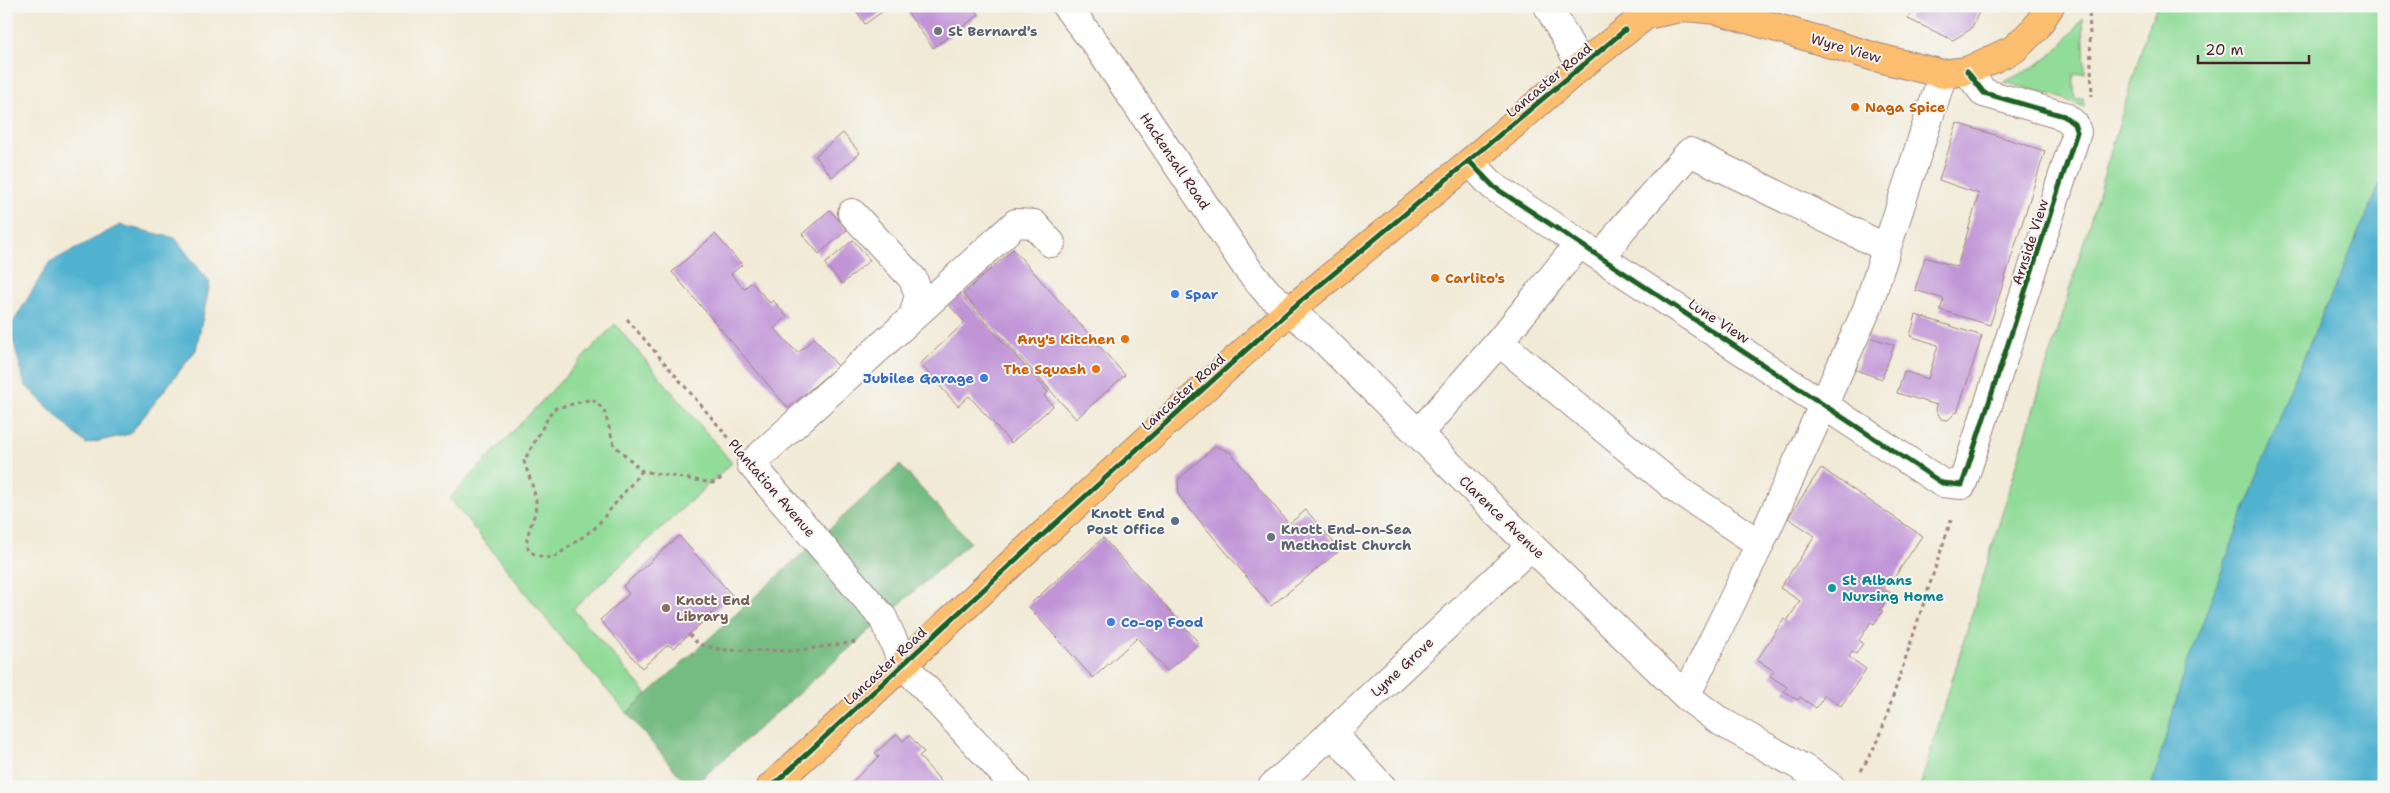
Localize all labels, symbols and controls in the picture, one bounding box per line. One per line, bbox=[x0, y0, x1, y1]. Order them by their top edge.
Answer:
place label: St Bernard's bbox=[948, 22, 1037, 40]
marker: St Bernard's bbox=[932, 25, 944, 37]
street label: Wyre View bbox=[1809, 29, 1883, 67]
scale bar bbox=[2198, 32, 2309, 64]
street label: Lancaster Road bbox=[1502, 39, 1596, 121]
text: 20 m bbox=[2205, 40, 2244, 60]
place label: Naga Spice bbox=[1865, 98, 1945, 116]
marker: Naga Spice bbox=[1849, 101, 1861, 113]
street label: Hackensall Road bbox=[1136, 109, 1214, 213]
street label: Arnside View bbox=[2008, 197, 2052, 287]
place label: Carlito's bbox=[1445, 269, 1505, 287]
marker: Carlito's bbox=[1429, 272, 1441, 284]
place label: Spar bbox=[1185, 285, 1219, 303]
marker: Spar bbox=[1169, 288, 1181, 300]
street label: Lune View bbox=[1685, 295, 1753, 347]
place label: Any's Kitchen bbox=[1017, 330, 1115, 348]
marker: Any's Kitchen bbox=[1119, 333, 1131, 345]
street label: Lancaster Road bbox=[1137, 350, 1229, 434]
place label: The Squash bbox=[1003, 360, 1086, 378]
marker: The Squash bbox=[1090, 363, 1102, 375]
place label: Jubilee Garage bbox=[863, 369, 974, 387]
marker: Jubilee Garage bbox=[978, 372, 990, 384]
street label: Plantation Avenue bbox=[724, 435, 820, 541]
street label: Clarence Avenue bbox=[1455, 472, 1549, 562]
place label: Knott End Post Office bbox=[1086, 504, 1165, 538]
marker: Knott End Post Office bbox=[1169, 515, 1181, 527]
place label: Knott End-on-Sea Methodist Church bbox=[1281, 520, 1412, 554]
marker: Knott End-on-Sea Methodist Church bbox=[1265, 531, 1277, 543]
place label: St Albans Nursing Home bbox=[1842, 571, 1944, 605]
marker: St Albans Nursing Home bbox=[1826, 582, 1838, 594]
place label: Knott End Library bbox=[676, 591, 750, 625]
marker: Knott End Library bbox=[660, 602, 672, 614]
place label: Co-op Food bbox=[1121, 613, 1204, 631]
marker: Co-op Food bbox=[1105, 616, 1117, 628]
street label: Lancaster Road bbox=[840, 623, 930, 709]
street label: Lyme Grove bbox=[1367, 633, 1437, 701]

